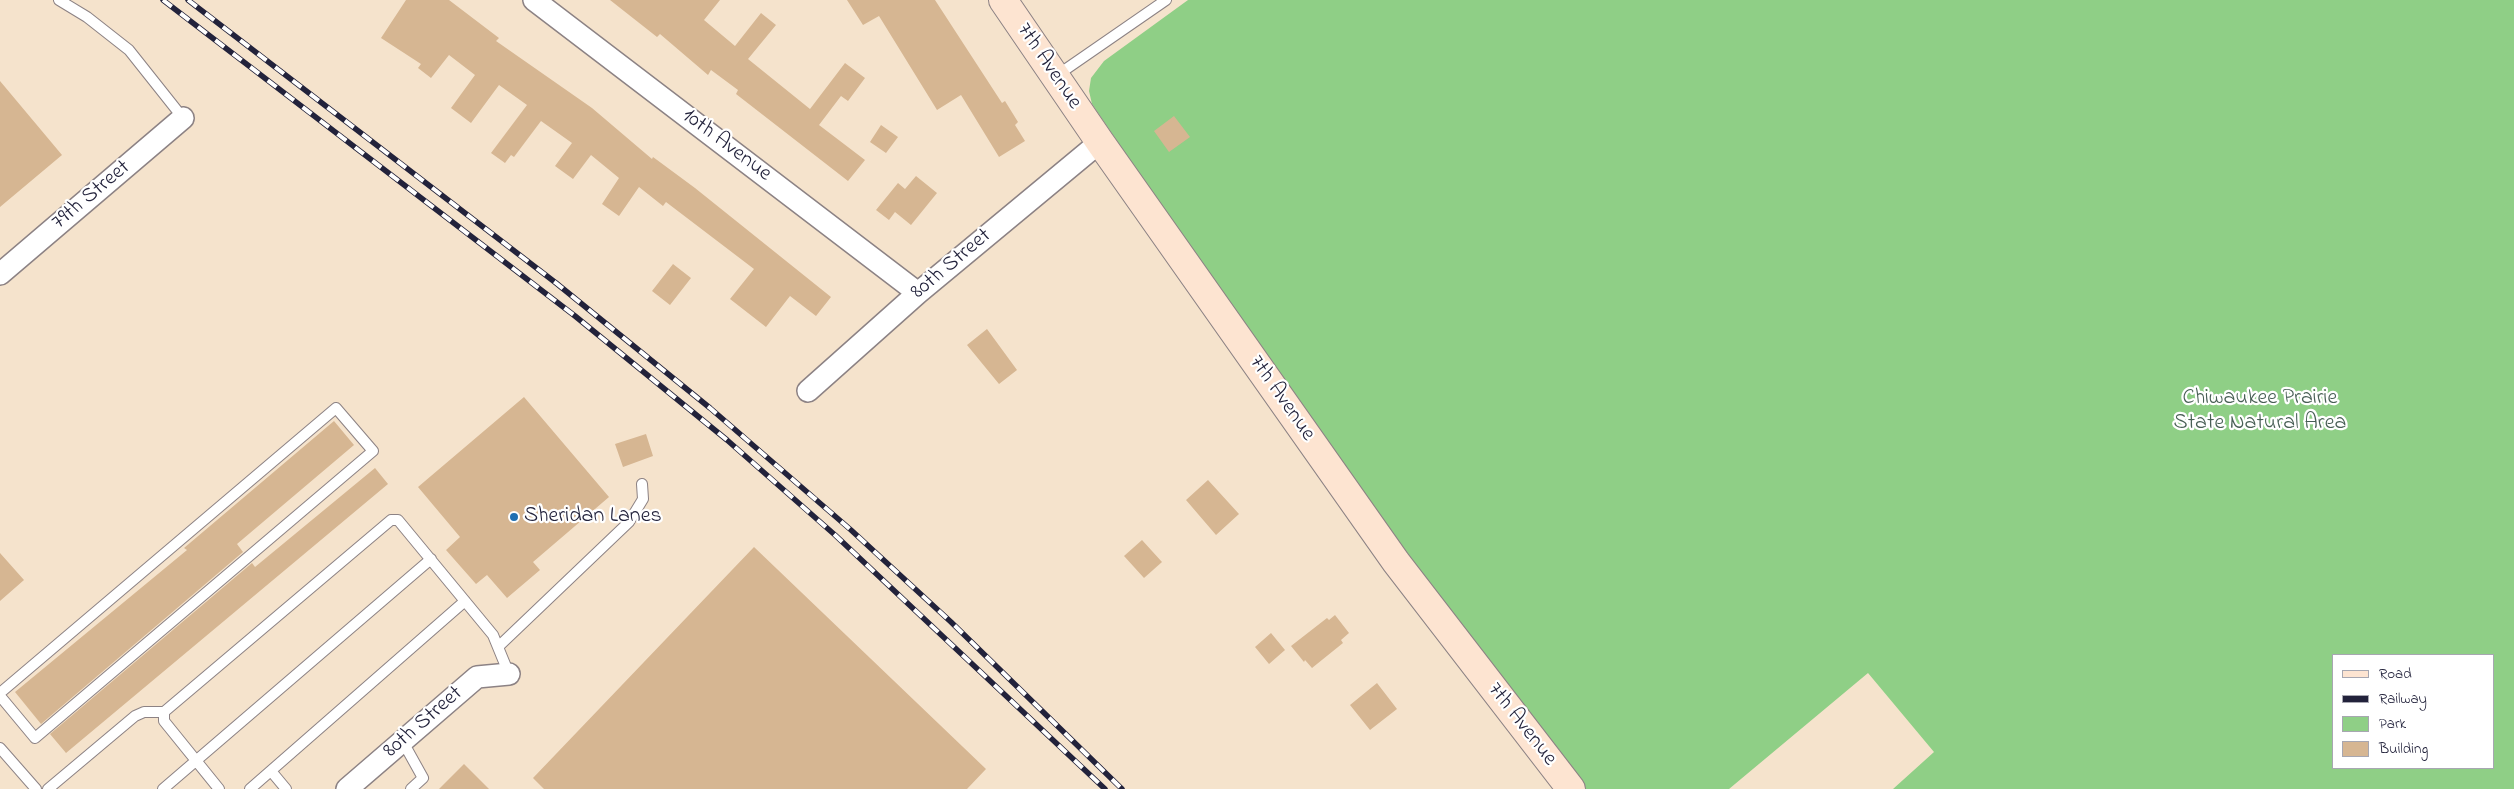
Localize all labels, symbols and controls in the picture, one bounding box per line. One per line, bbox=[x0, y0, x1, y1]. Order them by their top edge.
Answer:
street label: 7th Avenue bbox=[1010, 19, 1086, 115]
street label: 10th Avenue bbox=[676, 104, 776, 188]
street label: 79th Street bbox=[47, 156, 137, 236]
street label: 80th Street bbox=[907, 224, 997, 306]
street label: 7th Avenue bbox=[1242, 351, 1320, 447]
park label: Chiwaukee Prairie State Natural Area bbox=[2174, 386, 2346, 438]
place label: Sheridan Lanes bbox=[524, 504, 662, 530]
marker: Sheridan Lanes bbox=[508, 511, 520, 523]
legend bbox=[2332, 654, 2494, 769]
text: Road bbox=[2379, 663, 2412, 685]
street label: 7th Avenue bbox=[1480, 678, 1562, 772]
street label: 80th Street bbox=[379, 681, 469, 765]
text: Railway bbox=[2379, 688, 2427, 710]
text: Park bbox=[2379, 713, 2406, 735]
text: Building bbox=[2379, 738, 2428, 760]

